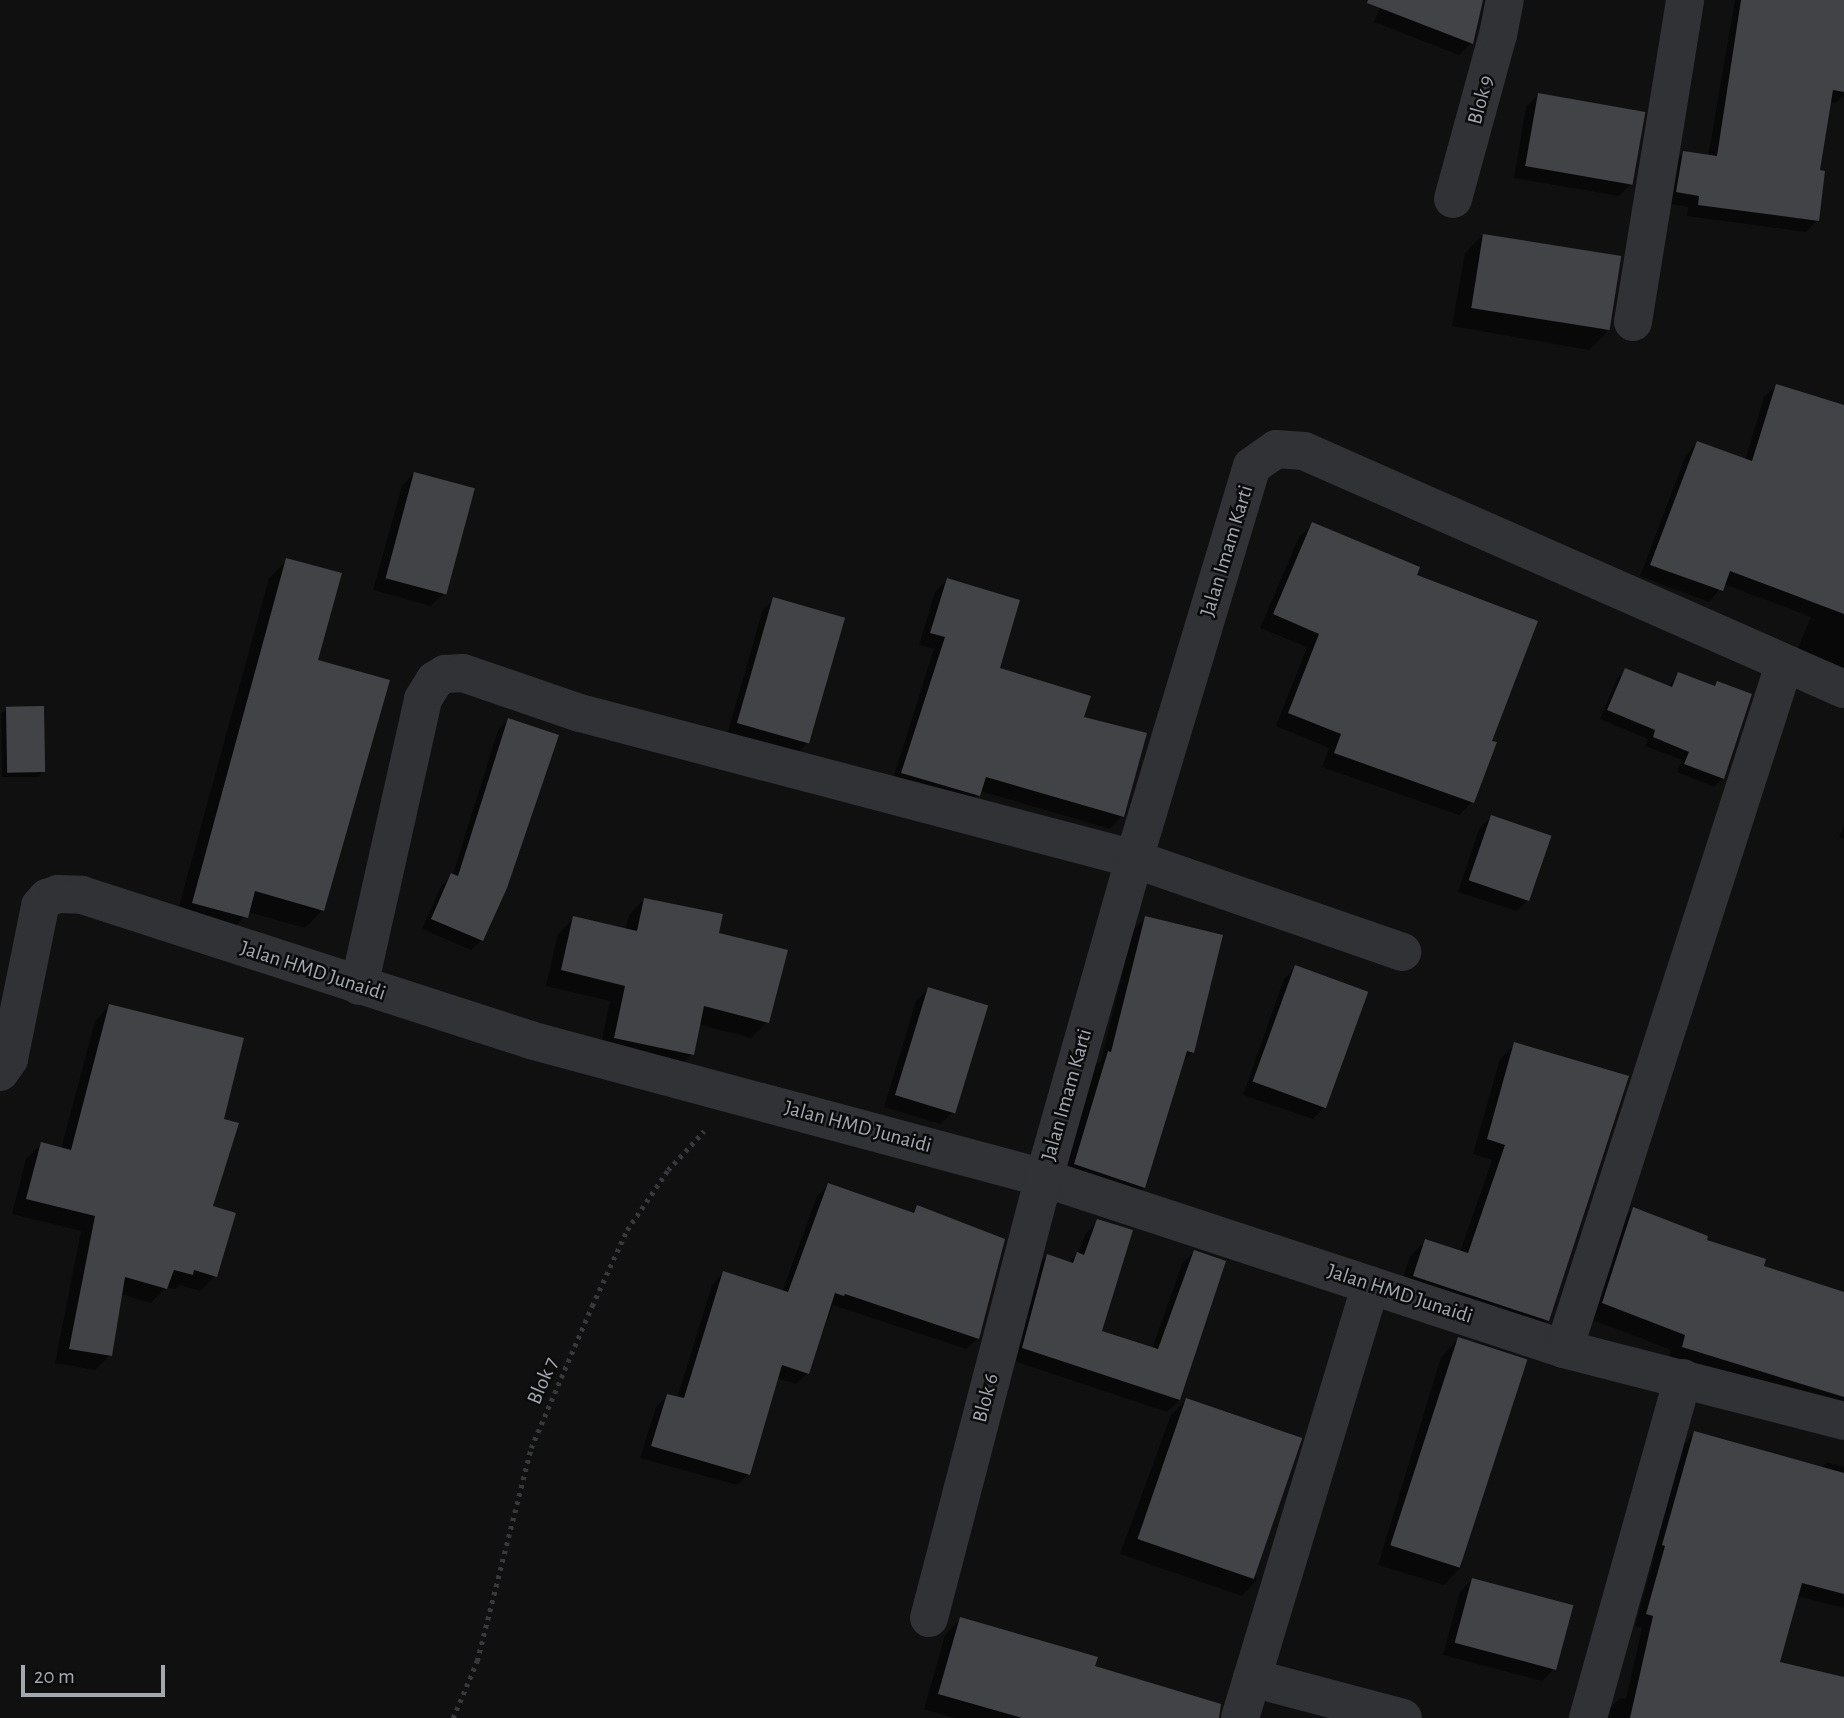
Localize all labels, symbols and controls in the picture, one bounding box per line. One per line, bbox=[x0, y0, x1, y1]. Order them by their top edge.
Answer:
street label: Blok 9 bbox=[1462, 73, 1500, 127]
street label: Jalan Imam Karti bbox=[1195, 482, 1259, 620]
street label: Jalan HMD Junaidi bbox=[237, 936, 389, 1006]
street label: Jalan Imam Karti bbox=[1036, 1026, 1098, 1164]
street label: Jalan HMD Junaidi bbox=[782, 1095, 934, 1159]
street label: Jalan HMD Junaidi bbox=[1324, 1259, 1476, 1329]
street label: Blok 7 bbox=[522, 1354, 564, 1408]
street label: Blok 6 bbox=[967, 1371, 1005, 1425]
scale bar bbox=[24, 1652, 168, 1696]
text: 20 m bbox=[34, 1666, 75, 1687]

